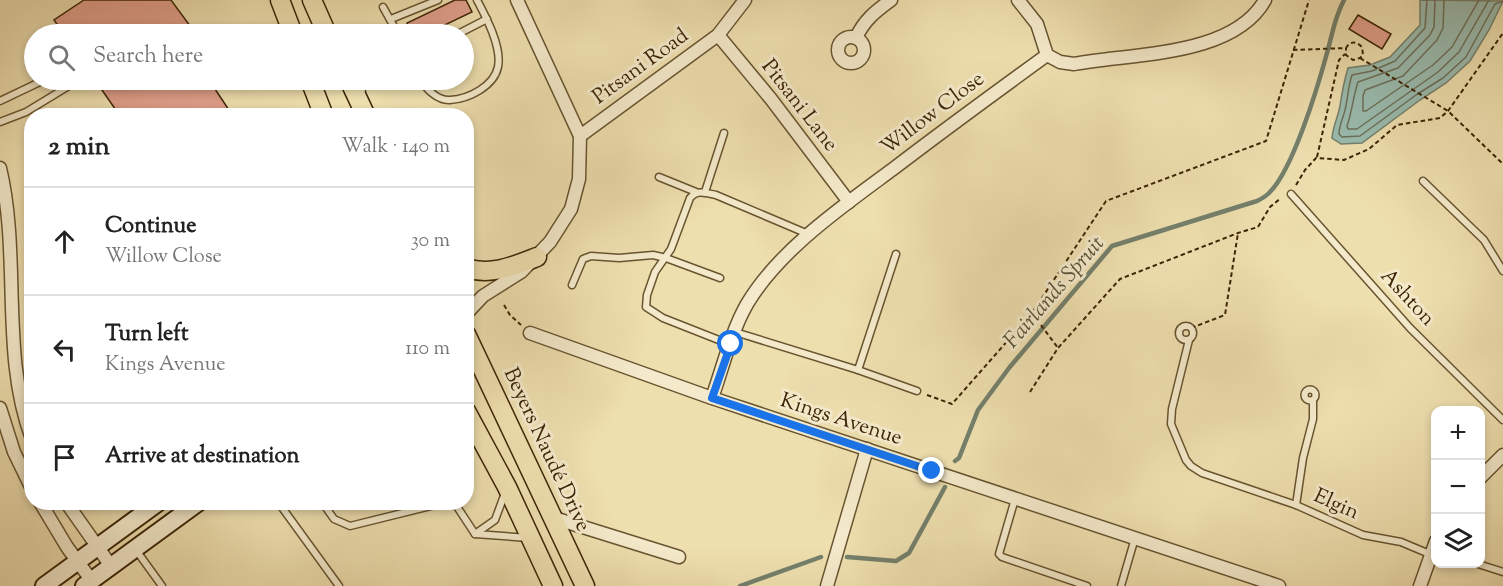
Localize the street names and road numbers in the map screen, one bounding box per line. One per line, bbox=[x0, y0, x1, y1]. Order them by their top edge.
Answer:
street label: Pitsani Road bbox=[587, 22, 695, 112]
street label: Pitsani Lane bbox=[753, 54, 845, 158]
street label: Willow Close bbox=[875, 65, 991, 163]
street label: Ashton bbox=[1373, 263, 1441, 333]
street label: Beyers Naudé Drive bbox=[495, 363, 597, 537]
street label: Kings Avenue bbox=[776, 386, 906, 454]
street label: Elgin bbox=[1308, 482, 1364, 528]

